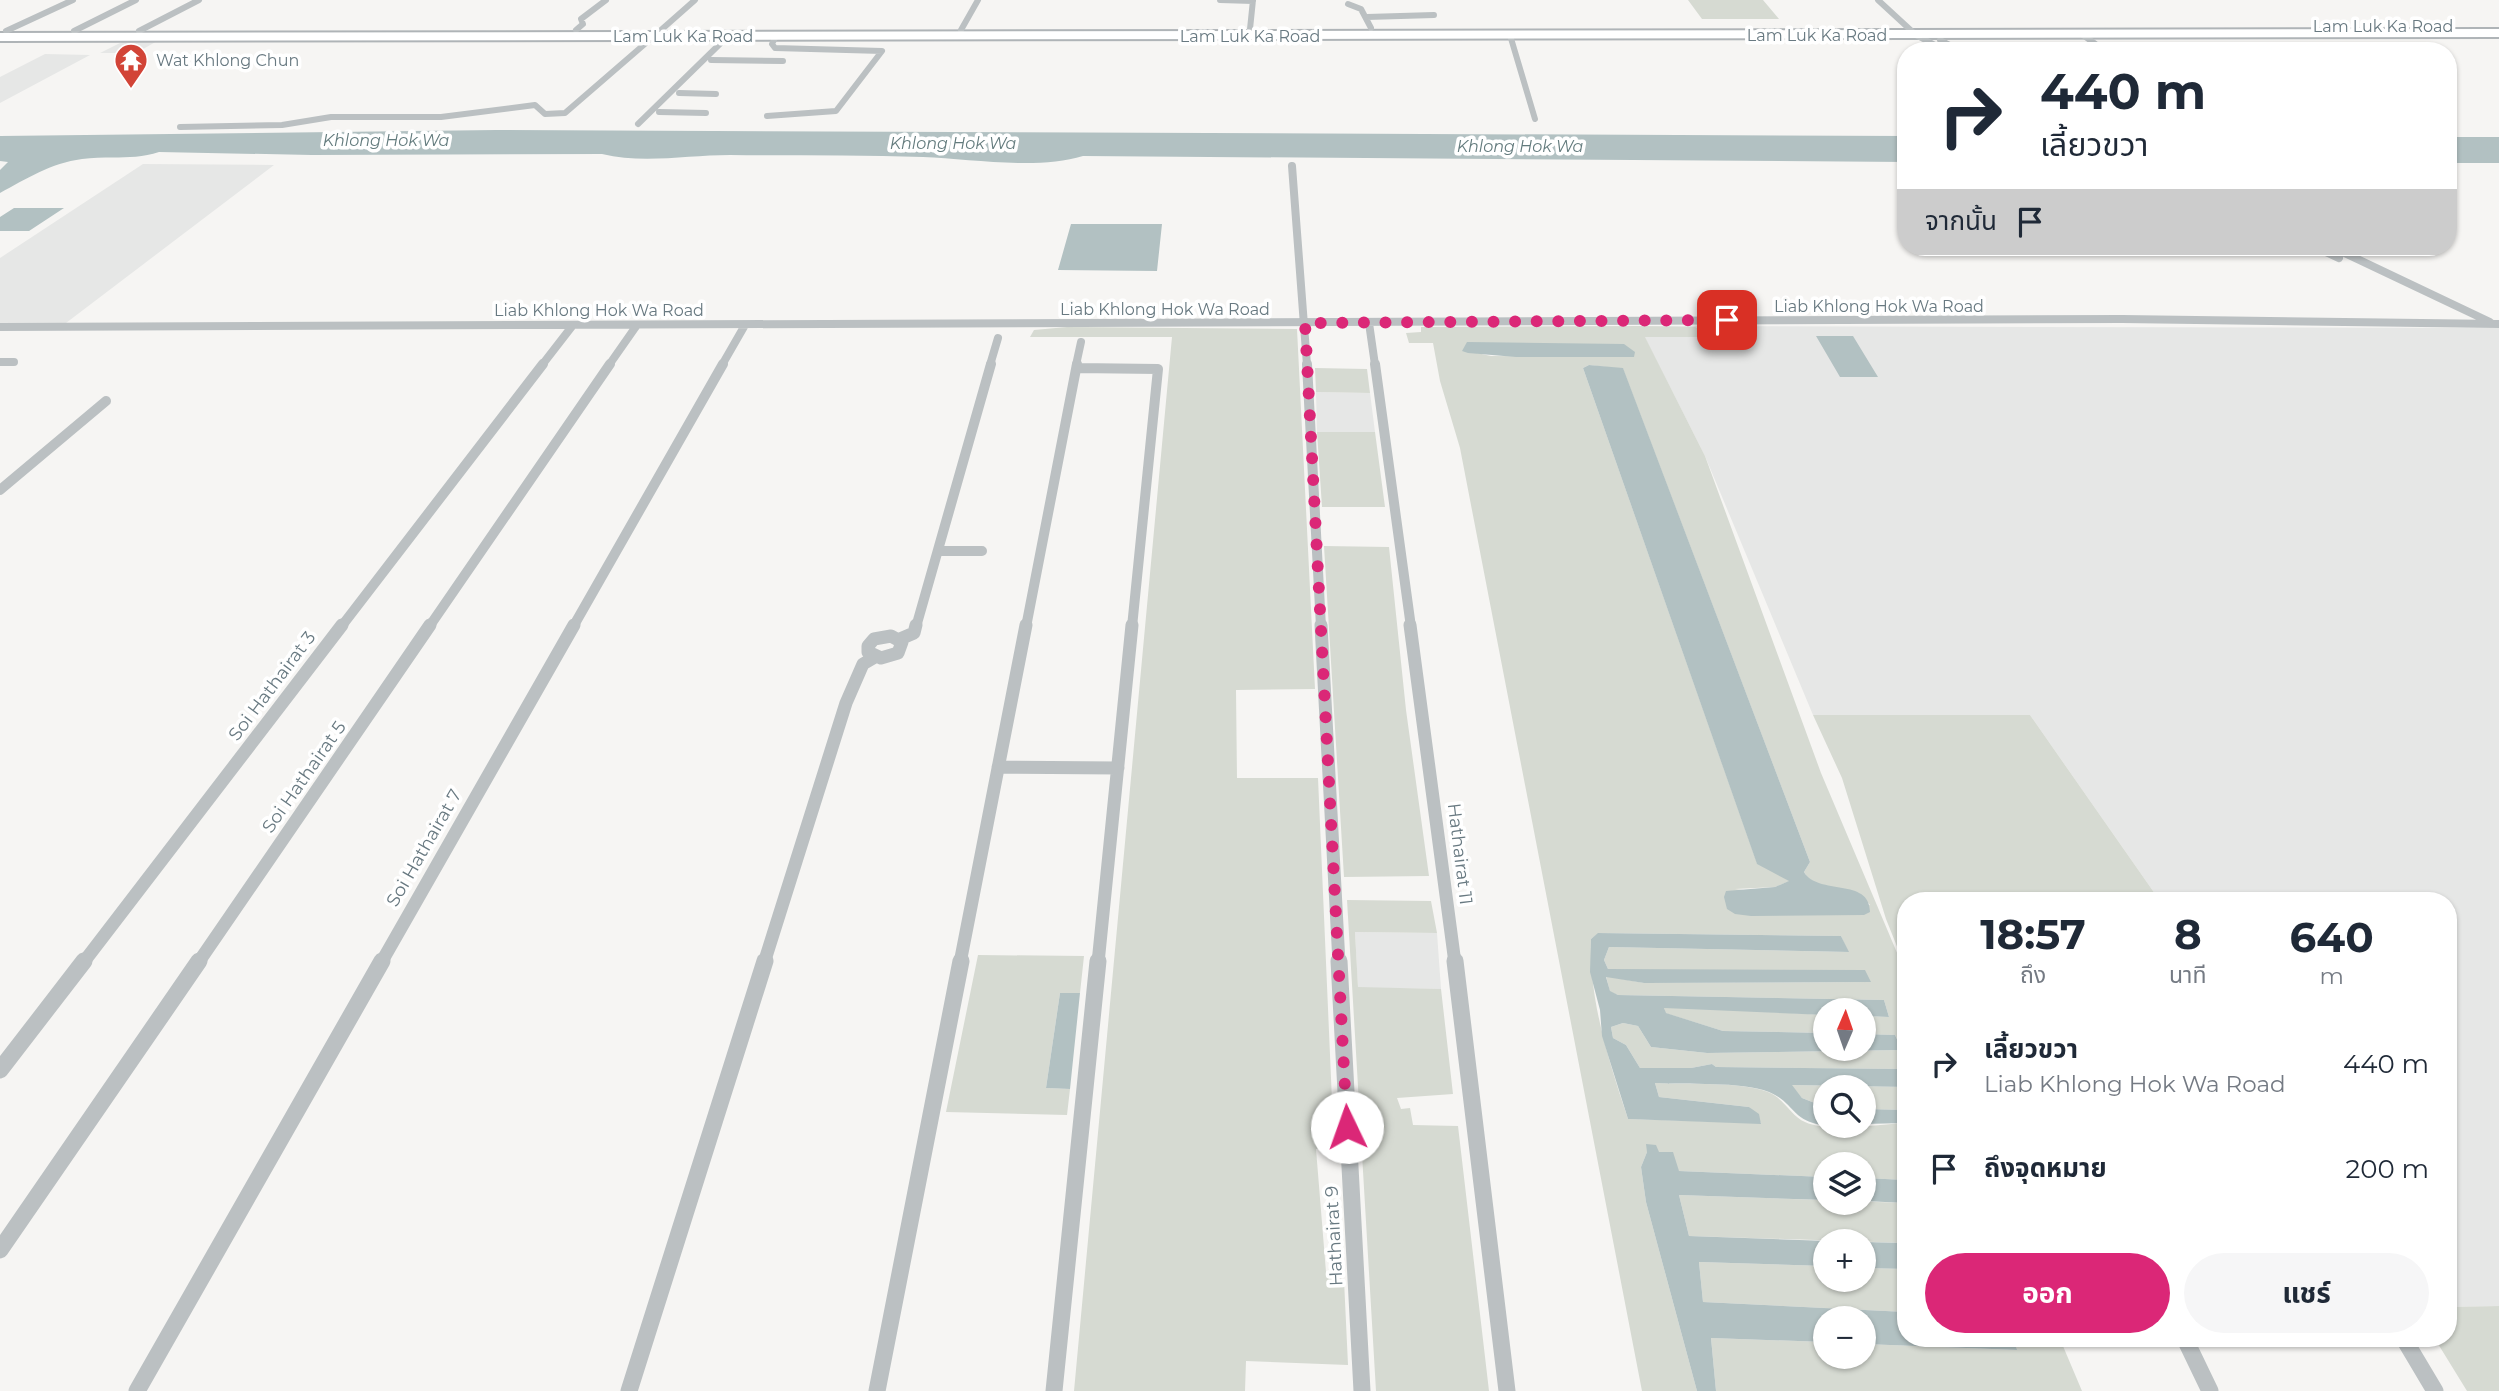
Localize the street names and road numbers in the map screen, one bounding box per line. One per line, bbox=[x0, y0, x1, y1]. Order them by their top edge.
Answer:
street label: Lam Luk Ka Road bbox=[2313, 17, 2453, 36]
street label: Lam Luk Ka Road bbox=[1747, 26, 1887, 45]
street label: Lam Luk Ka Road bbox=[613, 27, 753, 46]
street label: Lam Luk Ka Road bbox=[1180, 27, 1320, 46]
street label: Liab Khlong Hok Wa Road bbox=[1774, 297, 1984, 316]
street label: Liab Khlong Hok Wa Road bbox=[1060, 300, 1270, 319]
street label: Liab Khlong Hok Wa Road bbox=[494, 301, 704, 320]
street label: Soi Hathairat 3 bbox=[224, 627, 320, 745]
street label: Soi Hathairat 5 bbox=[257, 717, 351, 837]
street label: Soi Hathairat 7 bbox=[382, 785, 466, 911]
street label: Hathairat 11 bbox=[1443, 802, 1477, 906]
street label: Hathairat 9 bbox=[1320, 1185, 1348, 1287]

